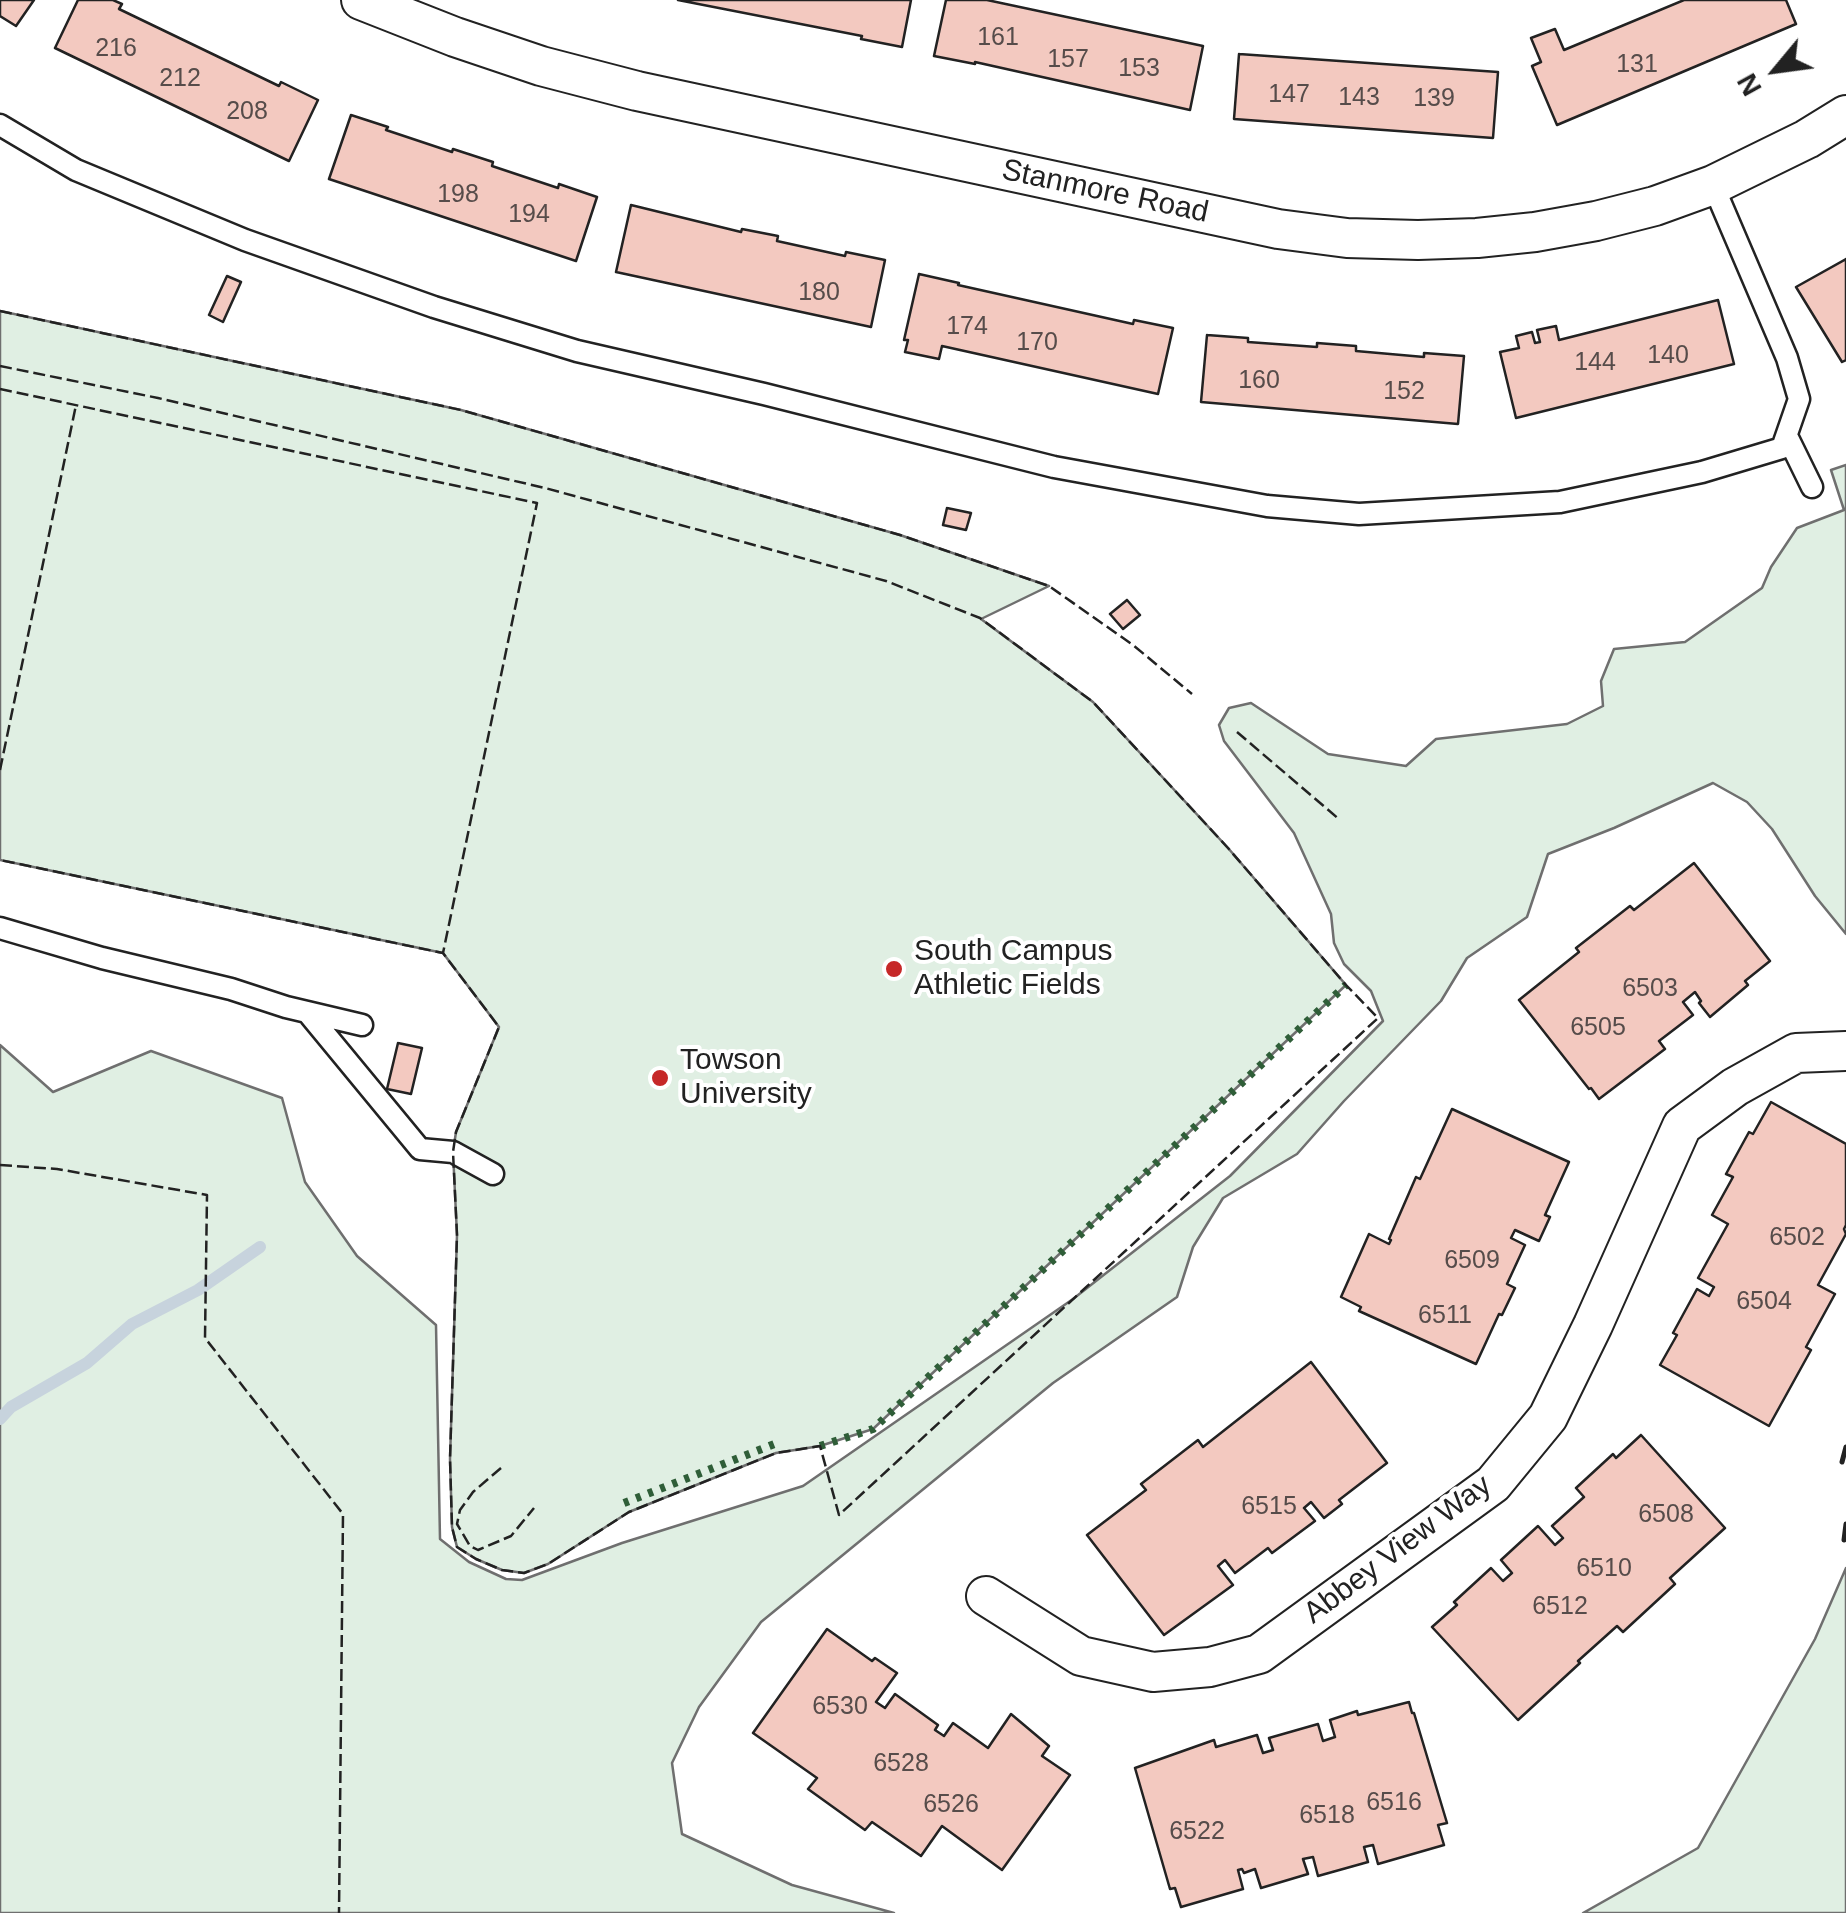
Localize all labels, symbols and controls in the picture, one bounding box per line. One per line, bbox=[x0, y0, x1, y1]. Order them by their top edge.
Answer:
north arrow bbox=[1726, 20, 1826, 120]
house number: 161 bbox=[977, 23, 1019, 53]
house number: 216 bbox=[95, 34, 137, 64]
house number: 157 bbox=[1047, 45, 1089, 75]
house number: 131 bbox=[1616, 50, 1658, 80]
house number: 153 bbox=[1118, 54, 1160, 84]
house number: 212 bbox=[159, 64, 201, 94]
text: N bbox=[1731, 68, 1768, 101]
house number: 147 bbox=[1268, 80, 1310, 110]
house number: 143 bbox=[1338, 83, 1380, 113]
house number: 139 bbox=[1413, 84, 1455, 114]
house number: 208 bbox=[226, 97, 268, 127]
street label: Stanmore Road bbox=[998, 153, 1212, 231]
house number: 198 bbox=[437, 180, 479, 210]
house number: 194 bbox=[508, 200, 550, 230]
house number: 180 bbox=[798, 278, 840, 308]
house number: 174 bbox=[946, 312, 988, 342]
house number: 170 bbox=[1016, 328, 1058, 358]
house number: 140 bbox=[1647, 341, 1689, 371]
house number: 144 bbox=[1574, 348, 1616, 378]
house number: 160 bbox=[1238, 366, 1280, 396]
house number: 152 bbox=[1383, 377, 1425, 407]
place label: South Campus Athletic Fields bbox=[914, 934, 1112, 1004]
marker: South Campus Athletic Fields bbox=[883, 958, 905, 980]
house number: 6503 bbox=[1622, 974, 1678, 1004]
house number: 6505 bbox=[1570, 1013, 1626, 1043]
place label: Towson University bbox=[680, 1043, 812, 1114]
marker: Towson University bbox=[649, 1067, 671, 1089]
house number: 6502 bbox=[1769, 1223, 1825, 1253]
house number: 6509 bbox=[1444, 1246, 1500, 1276]
house number: 6504 bbox=[1736, 1287, 1792, 1317]
house number: 6511 bbox=[1418, 1301, 1472, 1331]
street label: Abbey View Way bbox=[1297, 1468, 1499, 1632]
house number: 6515 bbox=[1241, 1492, 1297, 1522]
house number: 6508 bbox=[1638, 1500, 1694, 1530]
house number: 6510 bbox=[1576, 1554, 1632, 1584]
house number: 6512 bbox=[1532, 1592, 1588, 1622]
house number: 6530 bbox=[812, 1692, 868, 1722]
house number: 6528 bbox=[873, 1749, 929, 1779]
house number: 6516 bbox=[1366, 1788, 1422, 1818]
house number: 6526 bbox=[923, 1790, 979, 1820]
house number: 6518 bbox=[1299, 1801, 1355, 1831]
house number: 6522 bbox=[1169, 1817, 1225, 1847]

